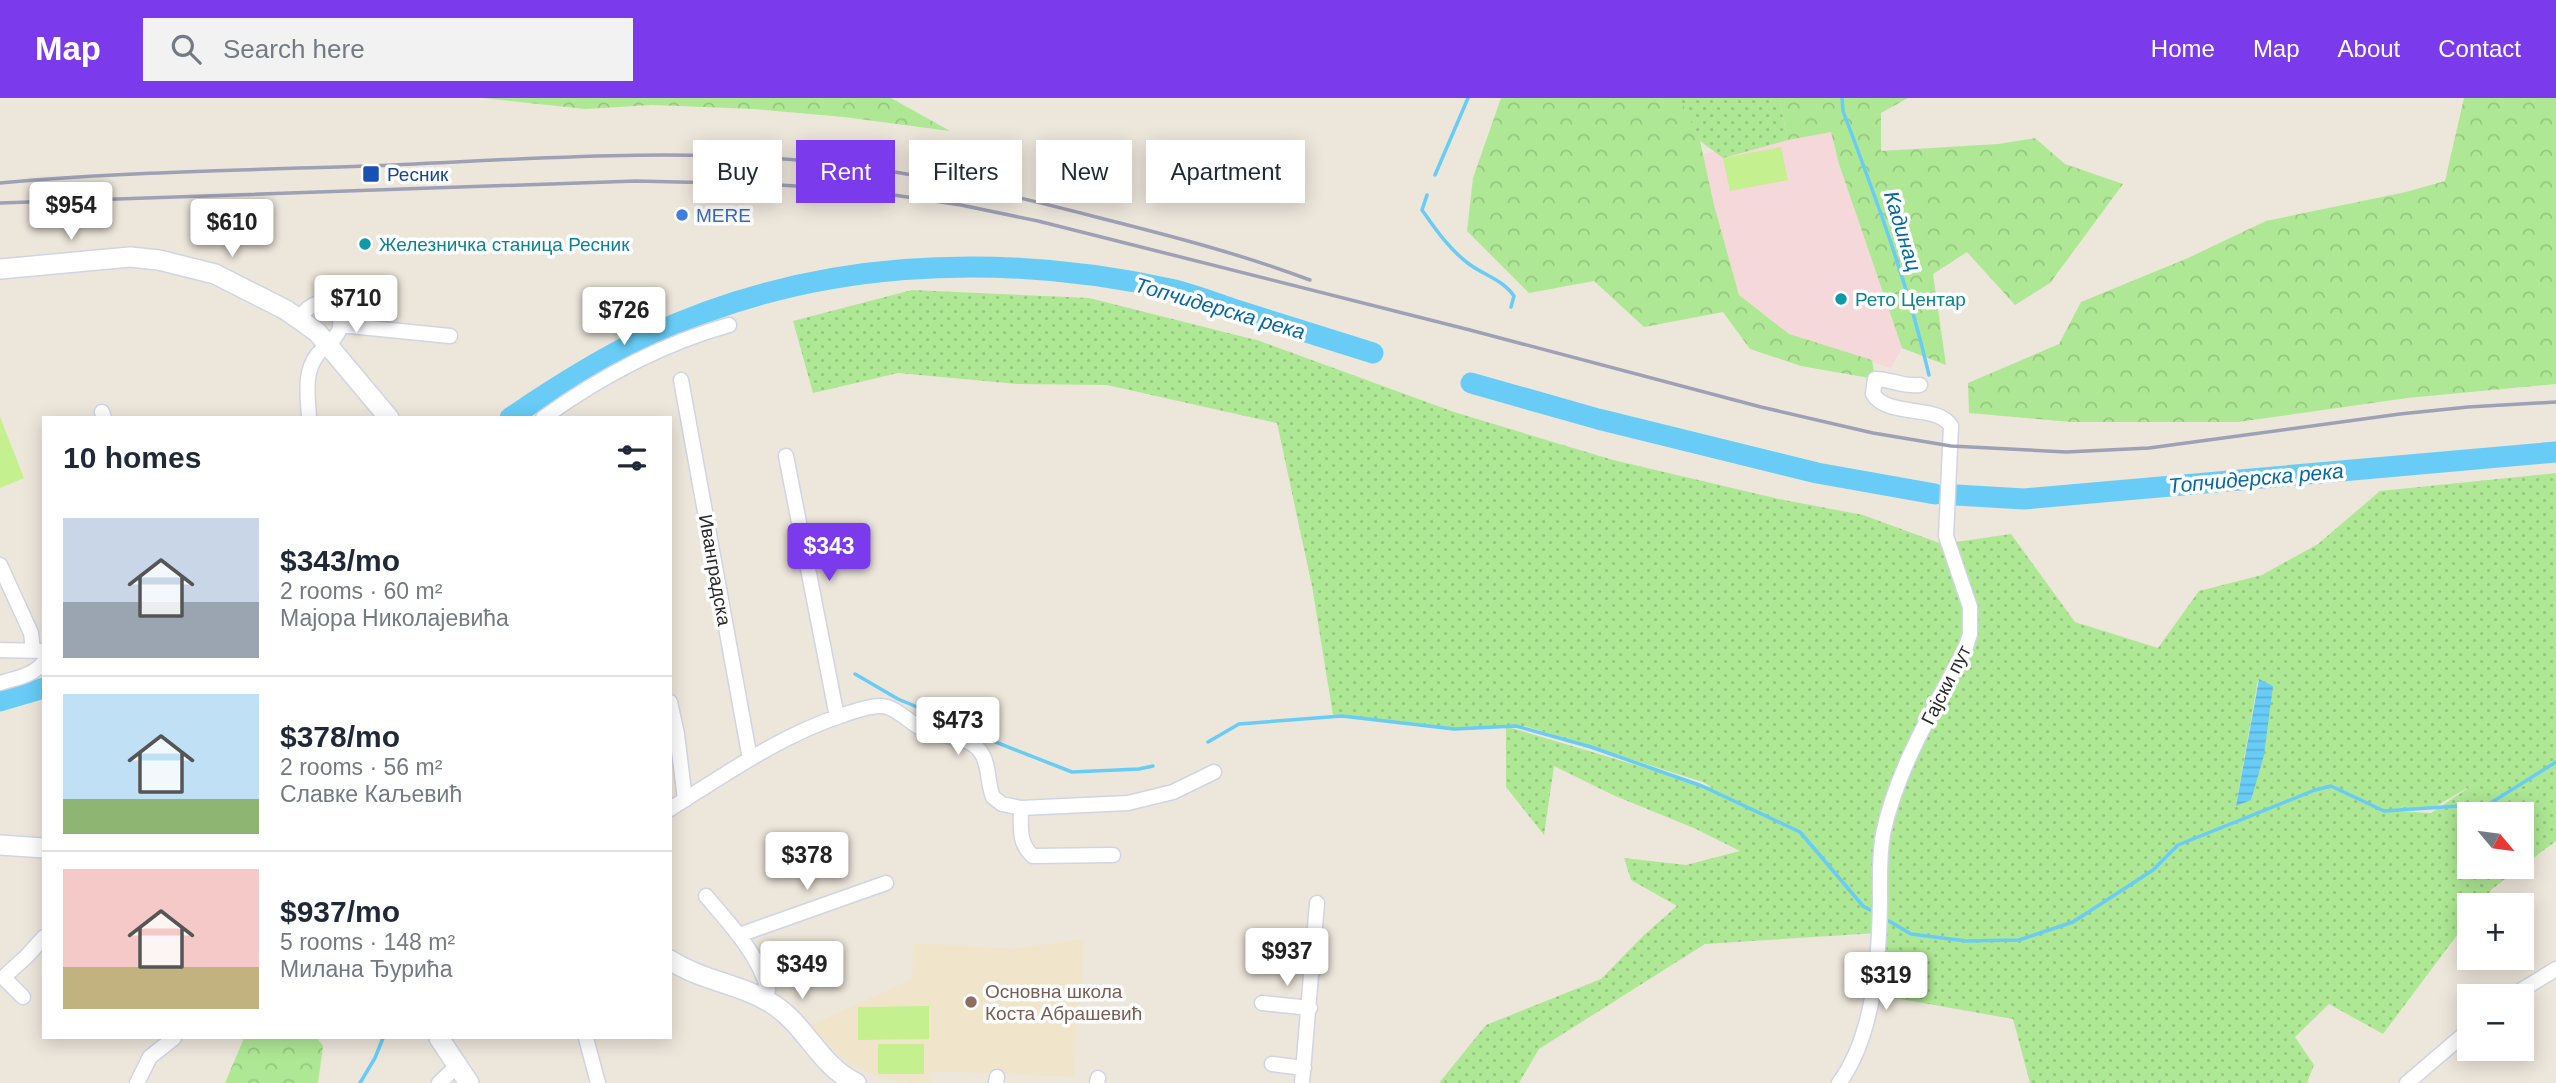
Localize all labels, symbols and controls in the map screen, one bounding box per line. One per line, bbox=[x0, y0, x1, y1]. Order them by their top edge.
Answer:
search box bbox=[143, 18, 633, 81]
text: Map bbox=[35, 30, 101, 67]
icon: search bbox=[167, 30, 205, 68]
text: Search here bbox=[223, 34, 365, 64]
text: Home bbox=[2151, 35, 2215, 62]
text: Map bbox=[2253, 35, 2300, 62]
text: About bbox=[2338, 35, 2400, 62]
text: Contact bbox=[2438, 35, 2521, 62]
chip: Buy bbox=[693, 140, 782, 203]
chip: Rent bbox=[796, 140, 895, 203]
chip: Filters bbox=[909, 140, 1022, 203]
chip: New bbox=[1036, 140, 1132, 203]
chip: Apartment bbox=[1146, 140, 1305, 203]
marker: Ресник bbox=[361, 164, 381, 184]
place label: Ресник bbox=[387, 164, 449, 185]
pin: $954 bbox=[30, 183, 112, 242]
water label: Кадинац bbox=[1880, 188, 1926, 274]
text: $954 bbox=[45, 192, 97, 218]
pin: $610 bbox=[191, 200, 273, 259]
place label: MERE bbox=[696, 205, 751, 226]
marker: MERE bbox=[674, 207, 690, 223]
text: $610 bbox=[206, 209, 258, 235]
place label: Железничка станица Ресник bbox=[379, 234, 630, 255]
marker: Железничка станица Ресник bbox=[357, 236, 373, 252]
water label: Топчидерска река bbox=[1132, 273, 1308, 343]
pin: $710 bbox=[315, 275, 397, 335]
text: $710 bbox=[330, 285, 382, 311]
pin: $726 bbox=[583, 288, 665, 347]
place label: Рето Центар bbox=[1855, 289, 1966, 310]
marker: Рето Центар bbox=[1833, 291, 1849, 307]
text: $726 bbox=[598, 297, 650, 323]
icon: filters bbox=[613, 439, 651, 477]
text: 10 homes bbox=[63, 441, 201, 474]
water label: Топчидерска река bbox=[2167, 459, 2345, 497]
street label: Иванградска bbox=[695, 513, 735, 628]
pin: $343 bbox=[788, 524, 870, 583]
text: $343 bbox=[803, 533, 855, 559]
text: $343/mo bbox=[280, 544, 400, 577]
icon: home bbox=[119, 546, 203, 630]
text: 2 rooms · 60 m² bbox=[280, 578, 442, 604]
text: Мајора Николајевића bbox=[280, 605, 509, 631]
street label: Гајски пут bbox=[1917, 642, 1975, 728]
pin: $473 bbox=[917, 698, 999, 757]
text: $473 bbox=[932, 707, 984, 733]
text: $378/mo bbox=[280, 720, 400, 753]
icon: home bbox=[119, 722, 203, 806]
text: 2 rooms · 56 m² bbox=[280, 754, 442, 780]
text: Славке Каљевић bbox=[280, 781, 462, 807]
north arrow bbox=[2457, 802, 2534, 878]
map controls bbox=[2457, 802, 2534, 1061]
pin: $378 bbox=[766, 832, 848, 892]
text: $378 bbox=[781, 842, 833, 868]
button: + bbox=[2457, 893, 2534, 970]
text: $937/mo bbox=[280, 895, 400, 928]
icon: home bbox=[119, 897, 203, 981]
pin: $937 bbox=[1246, 928, 1328, 988]
text: 5 rooms · 148 m² bbox=[280, 929, 455, 955]
text: $937 bbox=[1261, 938, 1313, 964]
pin: $349 bbox=[761, 942, 843, 1001]
text: $349 bbox=[776, 951, 828, 977]
pin: $319 bbox=[1845, 953, 1927, 1012]
text: Милана Ђурића bbox=[280, 956, 452, 982]
text: $319 bbox=[1860, 962, 1912, 988]
place label: Основна школа Коста Абрашевић bbox=[985, 981, 1142, 1024]
button: − bbox=[2457, 984, 2534, 1061]
marker: Основна школа Коста Абрашевић bbox=[963, 994, 979, 1010]

